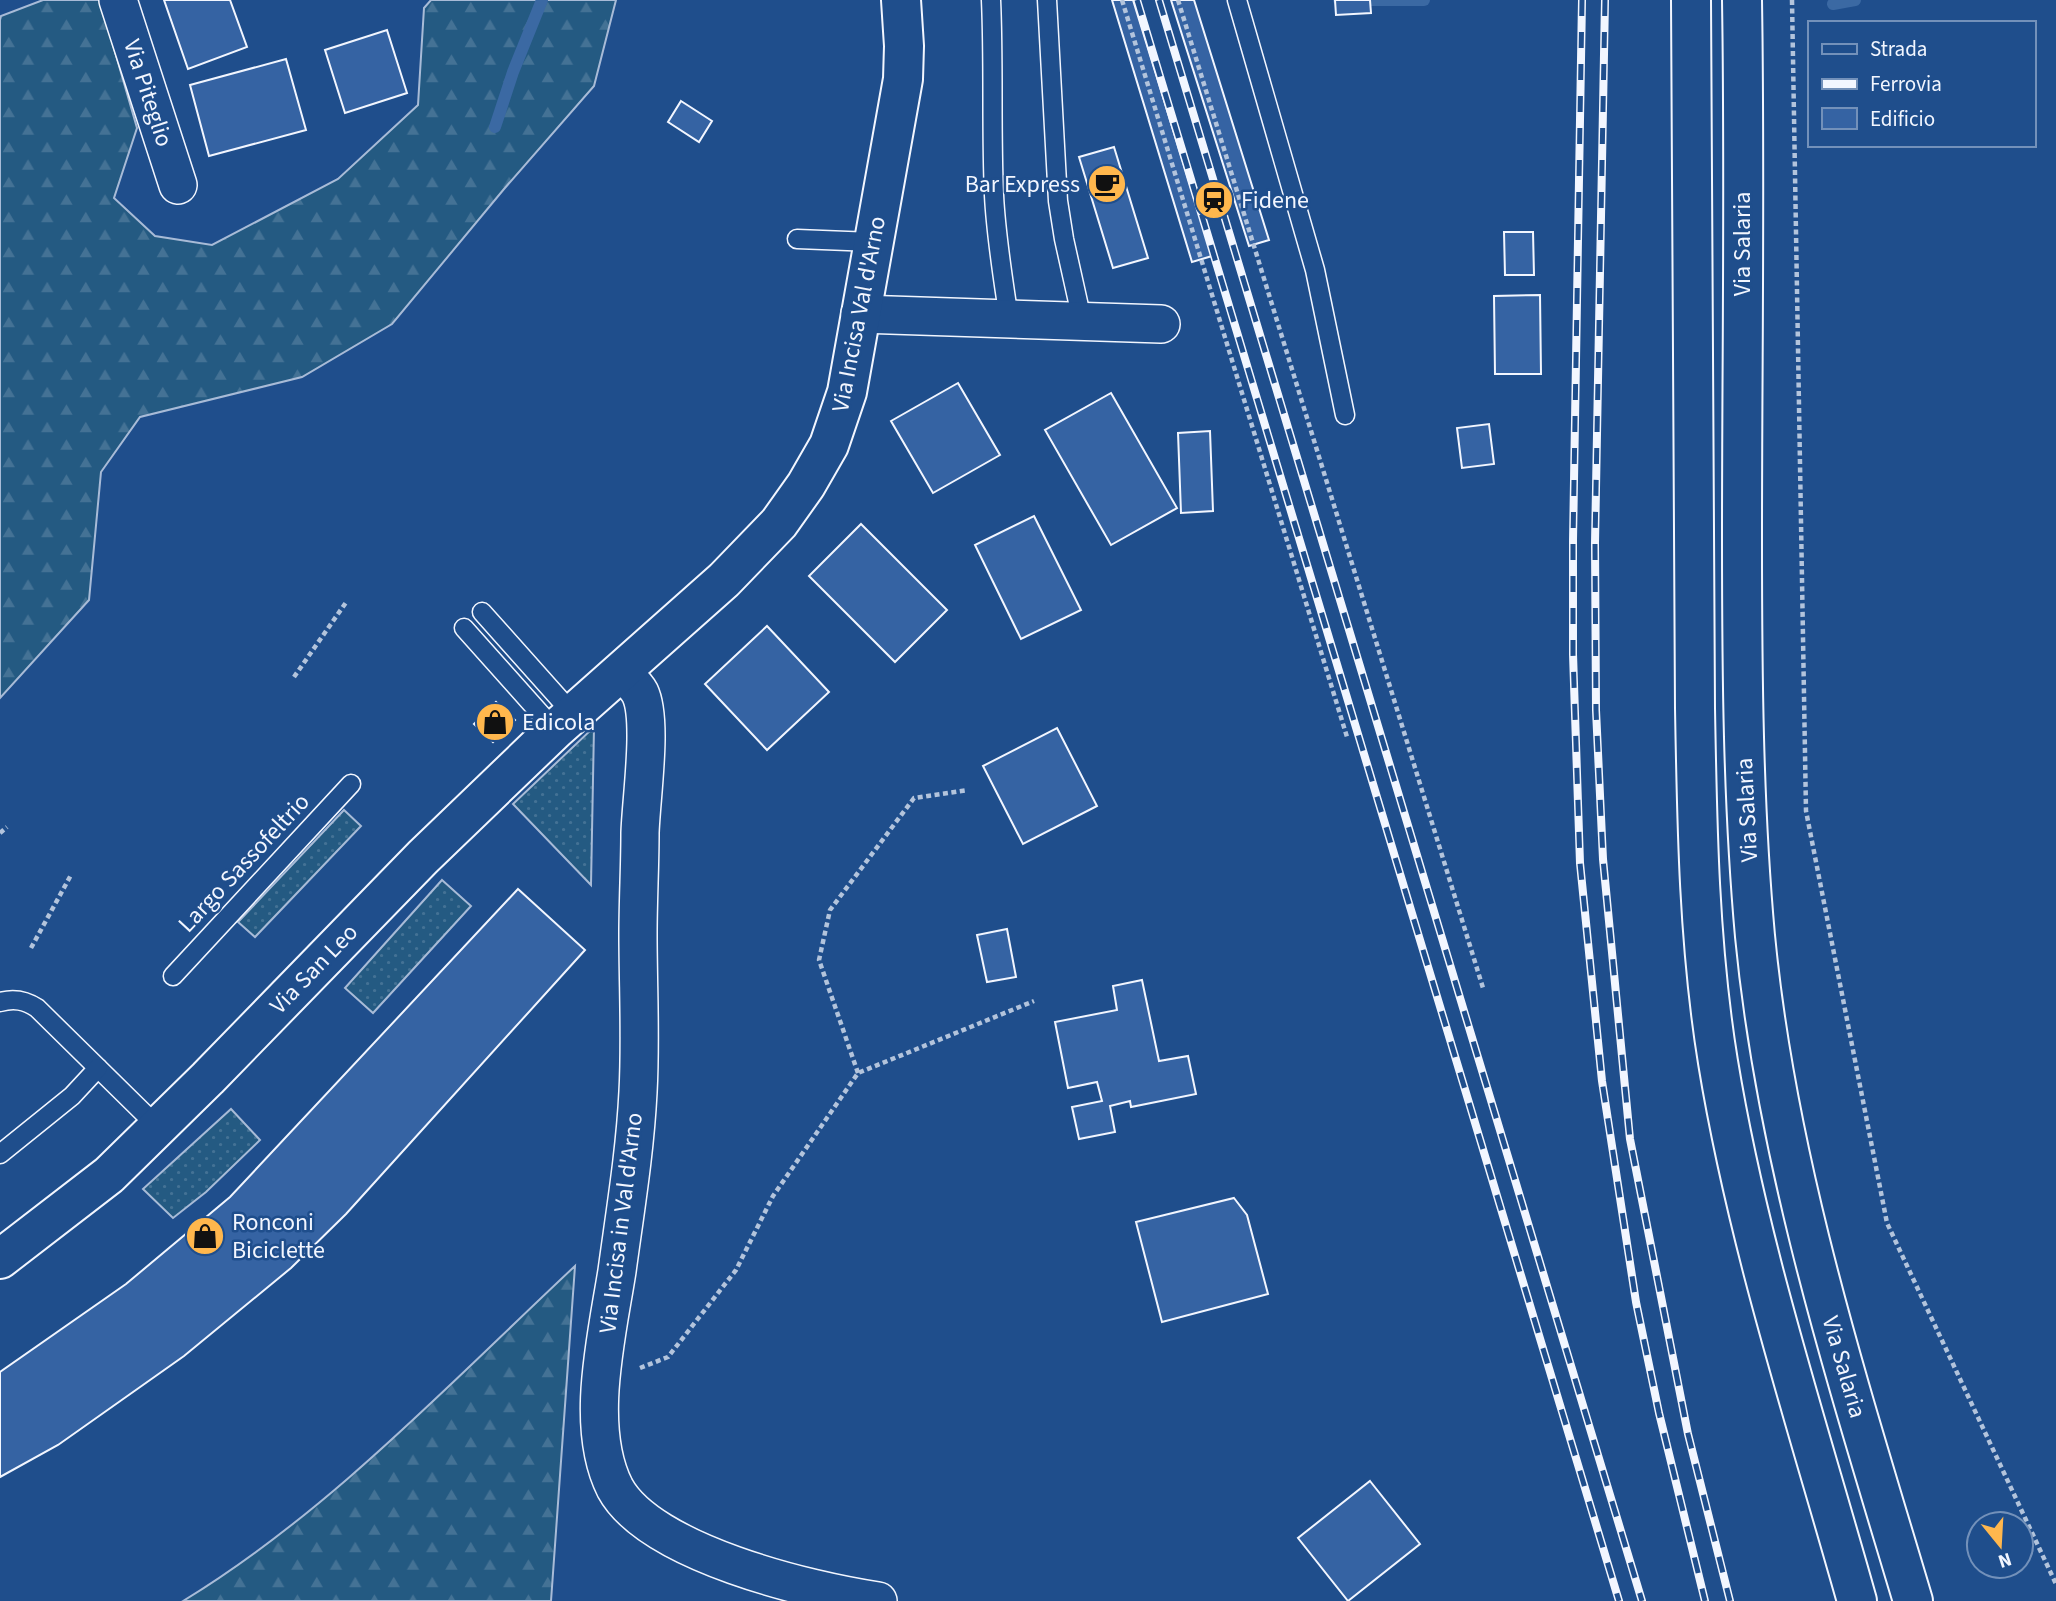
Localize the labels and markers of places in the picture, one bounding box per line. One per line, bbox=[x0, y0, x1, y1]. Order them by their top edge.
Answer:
cafe icon: Bar Express bbox=[1086, 163, 1128, 205]
place label: Bar Express bbox=[965, 167, 1080, 202]
station icon: Fidene bbox=[1193, 179, 1235, 221]
place label: Fidene bbox=[1241, 183, 1309, 218]
shop icon: Edicola bbox=[474, 701, 516, 743]
place label: Edicola bbox=[522, 705, 595, 740]
place label: Ronconi Biciclette bbox=[232, 1205, 325, 1268]
shop icon: Ronconi Biciclette bbox=[184, 1215, 226, 1257]

